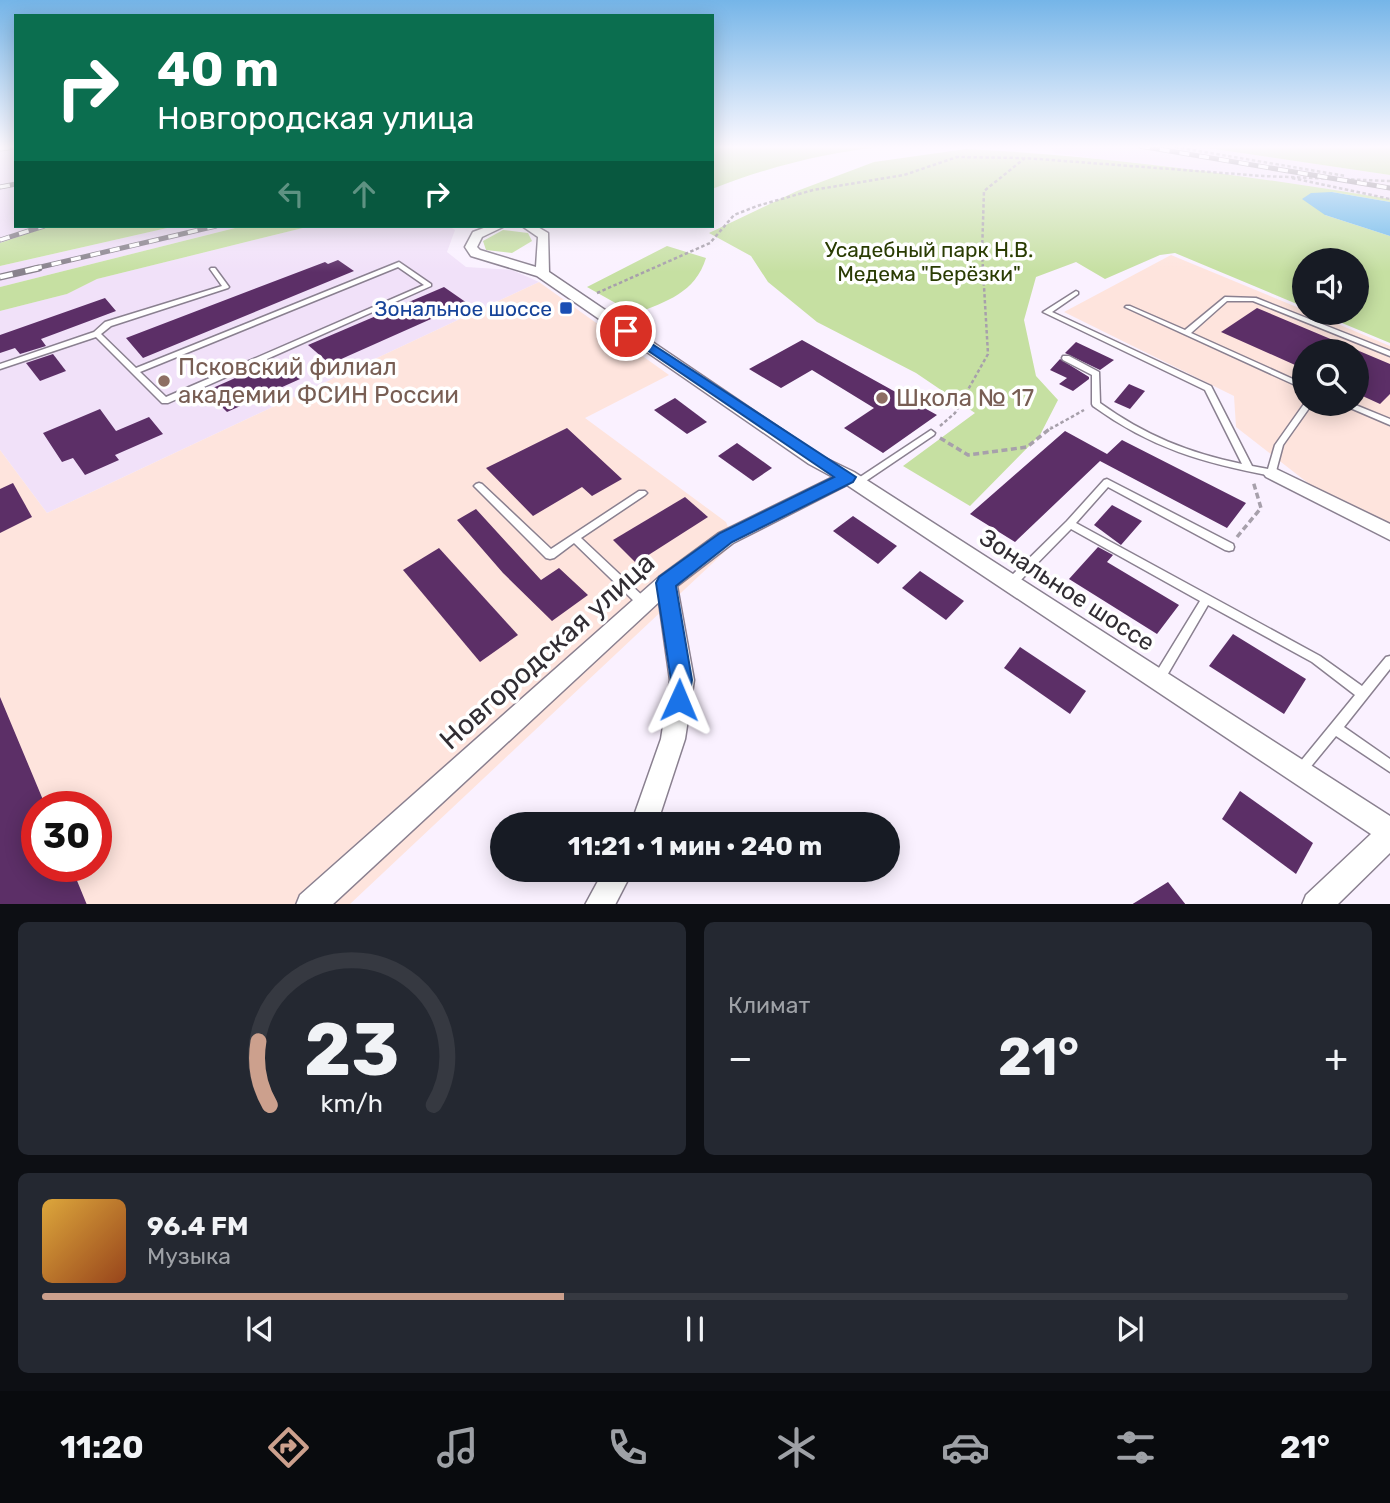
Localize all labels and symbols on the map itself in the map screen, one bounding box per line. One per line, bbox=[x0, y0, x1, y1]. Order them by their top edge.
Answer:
park label: Усадебный парк Н.В. Медема "Берёзки" bbox=[825, 237, 1033, 286]
place label: Зональное шоссе bbox=[375, 296, 552, 321]
marker: Зональное шоссе bbox=[558, 300, 574, 316]
pin bbox=[596, 301, 656, 361]
place label: Псковский филиал академии ФСИН России bbox=[178, 353, 459, 409]
marker: Псковский филиал академии ФСИН России bbox=[156, 373, 172, 389]
place label: Школа № 17 bbox=[896, 384, 1034, 412]
marker: Школа № 17 bbox=[874, 390, 890, 406]
street label: Зональное шоссе bbox=[974, 523, 1160, 657]
street label: Новгородская улица bbox=[433, 546, 661, 756]
position arrow bbox=[642, 663, 716, 737]
speed limit sign: 30 bbox=[21, 791, 112, 882]

